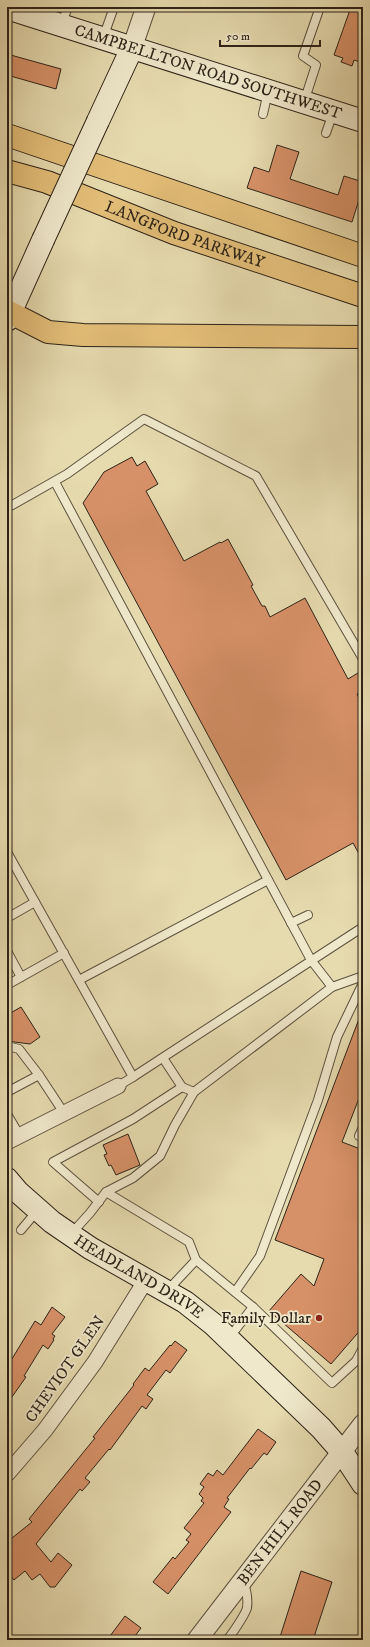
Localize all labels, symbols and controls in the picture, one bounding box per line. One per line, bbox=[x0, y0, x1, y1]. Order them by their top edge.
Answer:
street label: CAMPBELLTON ROAD SOUTHWEST bbox=[72, 20, 344, 124]
scale bar bbox=[220, 22, 320, 48]
text: 50 m bbox=[226, 29, 250, 44]
street label: LANGFORD PARKWAY bbox=[102, 196, 268, 273]
street label: HEADLAND DRIVE bbox=[70, 1230, 208, 1323]
place label: Family Dollar bbox=[221, 1308, 311, 1328]
street label: CHEVIOT GLEN bbox=[21, 1312, 109, 1426]
marker: Family Dollar bbox=[314, 1313, 324, 1323]
street label: BEN HILL ROAD bbox=[233, 1475, 327, 1589]

